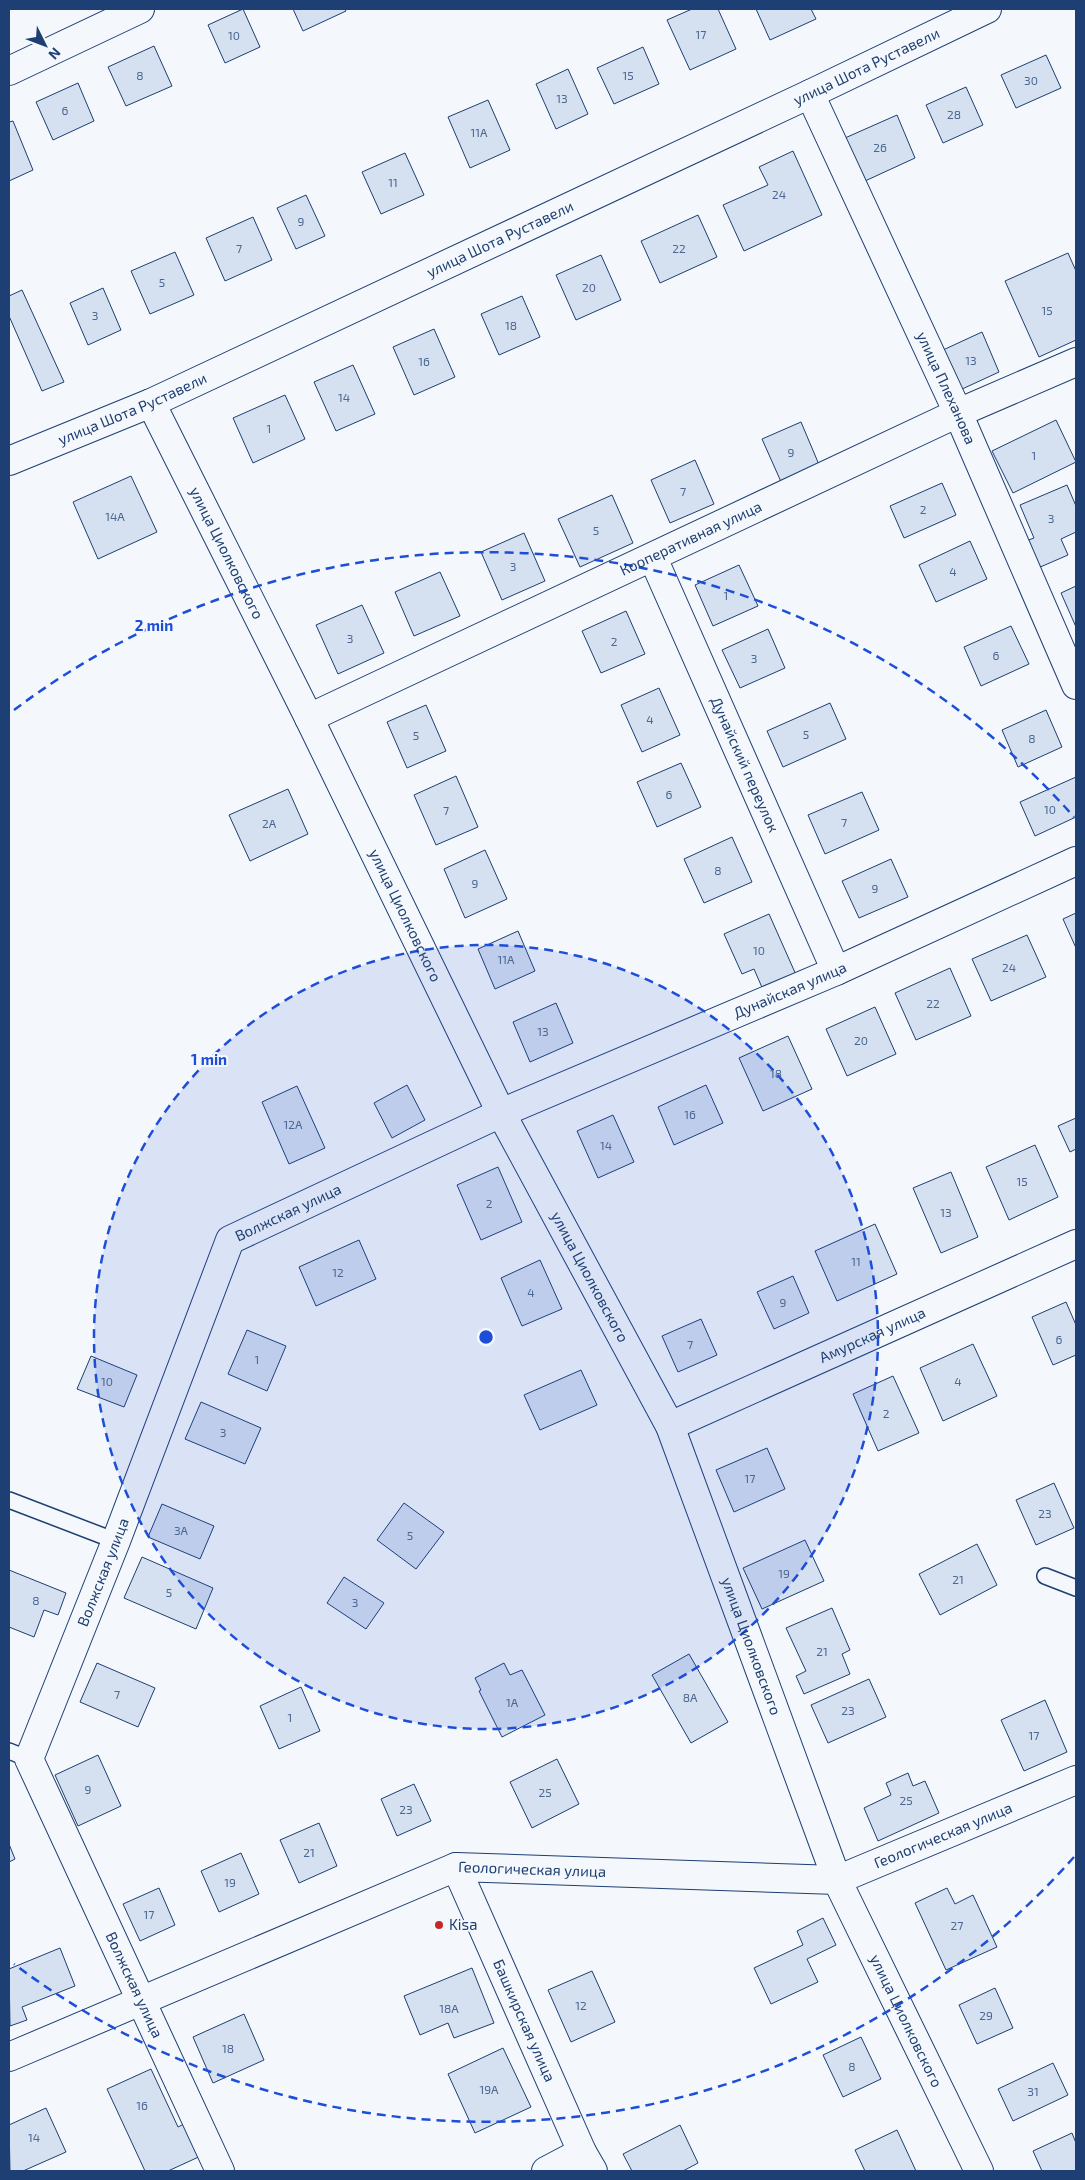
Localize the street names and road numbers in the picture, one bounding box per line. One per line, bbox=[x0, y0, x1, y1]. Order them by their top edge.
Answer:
street label: улица Шота Руставели bbox=[790, 23, 942, 109]
street label: улица Шота Руставели bbox=[423, 196, 576, 281]
street label: улица Плеханова bbox=[913, 328, 980, 447]
street label: улица Шота Руставели bbox=[55, 368, 209, 449]
street label: улица Циолковского bbox=[186, 484, 268, 622]
street label: Кооперативная улица bbox=[617, 497, 764, 579]
street label: Дунайский переулок bbox=[708, 694, 783, 835]
street label: улица Циолковского bbox=[365, 846, 446, 984]
street label: Дунайская улица bbox=[730, 957, 849, 1021]
street label: Волжская улица bbox=[232, 1179, 344, 1244]
street label: улица Циолковского bbox=[547, 1208, 633, 1345]
street label: Амурская улица bbox=[816, 1303, 928, 1366]
street label: Волжская улица bbox=[73, 1515, 132, 1629]
street label: улица Циолковского bbox=[717, 1575, 786, 1717]
street label: Геологическая улица bbox=[871, 1798, 1015, 1872]
street label: Геологическая улица bbox=[458, 1857, 607, 1880]
street label: Волжская улица bbox=[102, 1929, 167, 2041]
street label: улица Циолковского bbox=[866, 1951, 947, 2090]
street label: Башкирская улица bbox=[490, 1956, 560, 2084]

